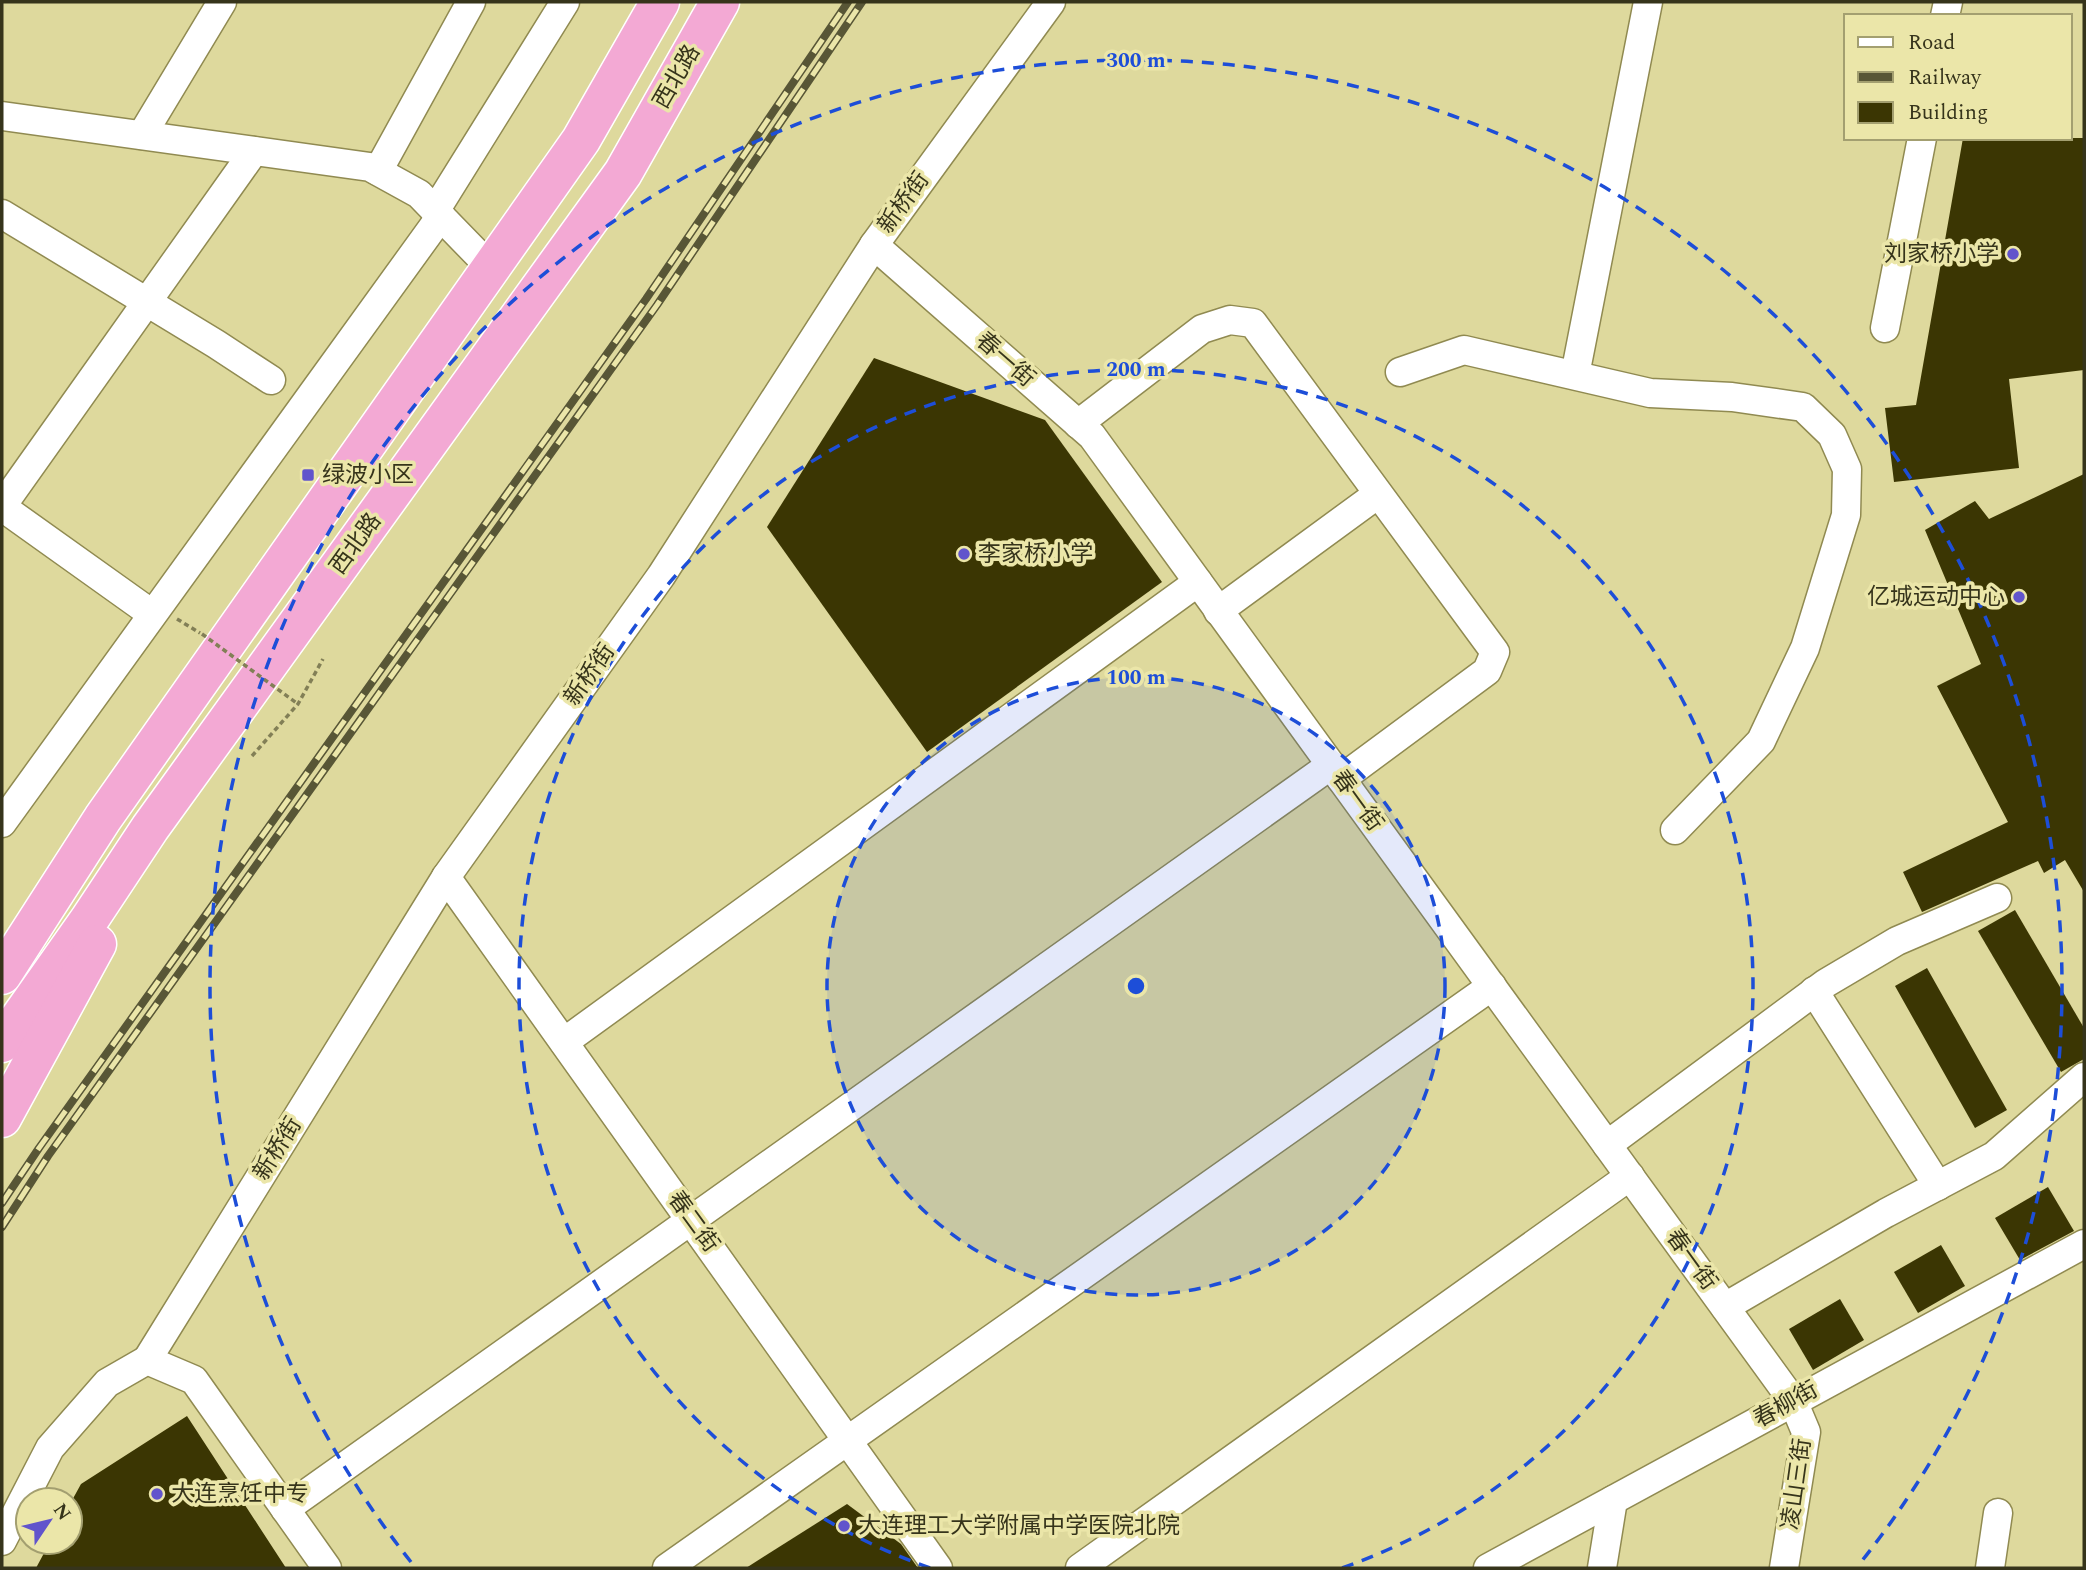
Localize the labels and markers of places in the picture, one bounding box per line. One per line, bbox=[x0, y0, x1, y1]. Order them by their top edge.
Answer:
place label: 刘家桥小学 bbox=[1884, 237, 1999, 272]
marker: 刘家桥小学 bbox=[2005, 246, 2021, 262]
place label: 绿波小区 bbox=[322, 458, 414, 493]
marker: 绿波小区 bbox=[300, 467, 316, 483]
place label: 李家桥小学 bbox=[978, 537, 1093, 572]
marker: 李家桥小学 bbox=[956, 546, 972, 562]
place label: 亿城运动中心 bbox=[1867, 580, 2005, 615]
marker: 亿城运动中心 bbox=[2011, 589, 2027, 605]
centre of rings bbox=[1124, 974, 1148, 998]
place label: 大连烹饪中专 bbox=[171, 1477, 309, 1512]
marker: 大连烹饪中专 bbox=[149, 1486, 165, 1502]
place label: 大连理工大学附属中学医院北院 bbox=[858, 1509, 1180, 1544]
marker: 大连理工大学附属中学医院北院 bbox=[836, 1518, 852, 1534]

